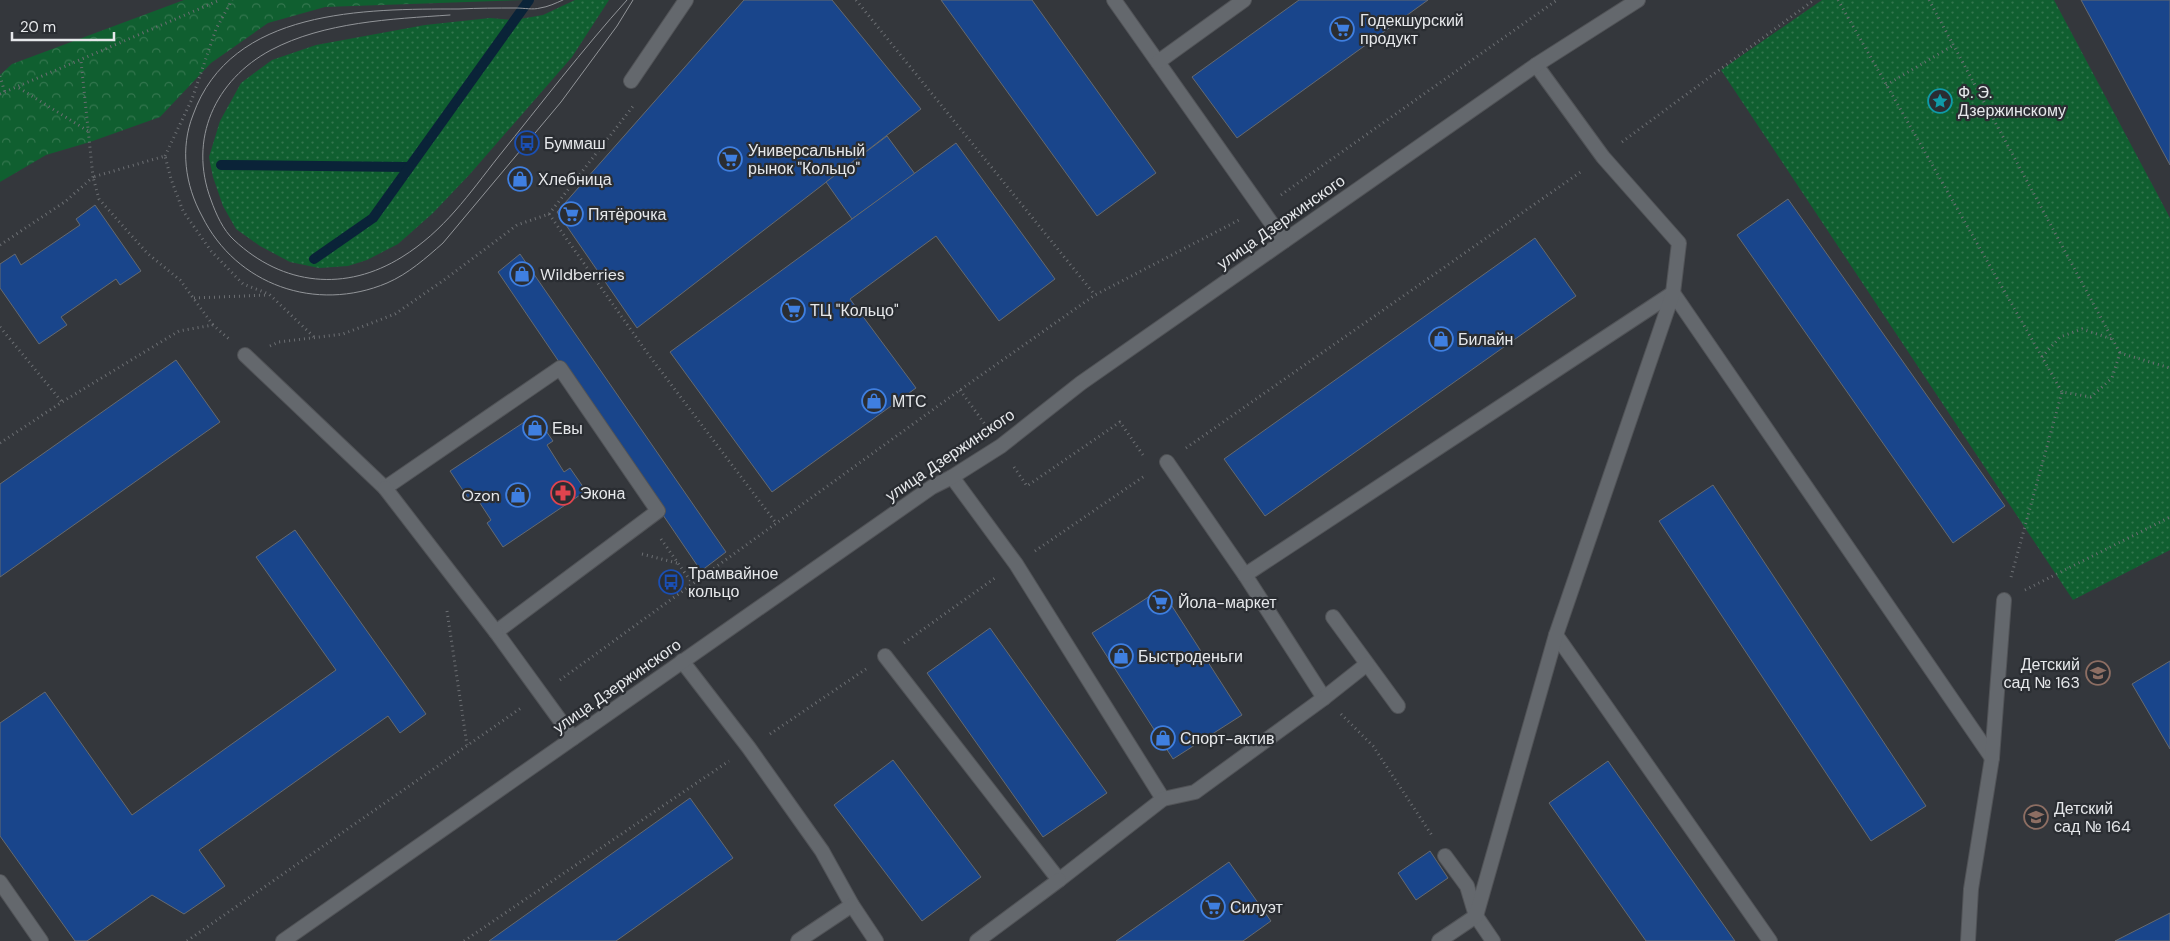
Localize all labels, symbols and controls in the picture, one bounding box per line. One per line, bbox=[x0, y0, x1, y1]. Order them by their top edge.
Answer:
scale bar bbox=[12, 10, 115, 42]
place label: Годекшурский продукт bbox=[1360, 10, 1464, 49]
supermarket icon: Годекшурский продукт bbox=[1329, 16, 1355, 42]
text: 20 m bbox=[20, 17, 56, 37]
place label: Ф. Э. Дзержинскому bbox=[1958, 82, 2066, 121]
place icon: Ф. Э. Дзержинскому bbox=[1927, 88, 1953, 114]
bus stop icon: Буммаш bbox=[514, 130, 540, 156]
place label: Буммаш bbox=[544, 133, 606, 154]
place label: Универсальный рынок "Кольцо" bbox=[748, 140, 865, 179]
supermarket icon: Универсальный рынок "Кольцо" bbox=[717, 146, 743, 172]
shop icon: Хлебница bbox=[507, 166, 533, 192]
place label: Хлебница bbox=[538, 169, 612, 190]
street label: улица Дзержинского bbox=[1213, 170, 1349, 274]
supermarket icon: Пятёрочка bbox=[558, 201, 584, 227]
place label: Пятёрочка bbox=[588, 204, 667, 225]
shop icon: Wildberries bbox=[509, 261, 535, 287]
place label: Wildberries bbox=[540, 264, 625, 285]
supermarket icon: ТЦ "Кольцо" bbox=[780, 297, 806, 323]
place label: ТЦ "Кольцо" bbox=[810, 300, 899, 321]
shop icon: Билайн bbox=[1428, 326, 1454, 352]
place label: Билайн bbox=[1458, 329, 1513, 350]
shop icon: МТС bbox=[861, 388, 887, 414]
place label: МТС bbox=[892, 391, 927, 412]
street label: улица Дзержинского bbox=[881, 404, 1019, 506]
shop icon: Евы bbox=[522, 415, 548, 441]
place label: Евы bbox=[552, 418, 583, 439]
pharmacy icon: Экона bbox=[550, 480, 576, 506]
shop icon: Ozon bbox=[505, 482, 531, 508]
place label: Экона bbox=[580, 483, 625, 504]
place label: Ozon bbox=[462, 485, 500, 506]
place label: Трамвайное кольцо bbox=[688, 563, 779, 602]
bus stop icon: Трамвайное кольцо bbox=[658, 569, 684, 595]
supermarket icon: Йола-маркет bbox=[1147, 589, 1173, 615]
place label: Йола-маркет bbox=[1178, 592, 1277, 613]
street label: улица Дзержинского bbox=[549, 634, 685, 738]
shop icon: Быстроденьги bbox=[1108, 643, 1134, 669]
place label: Быстроденьги bbox=[1138, 646, 1243, 667]
place label: Детский сад № 163 bbox=[2004, 654, 2080, 693]
school or university icon: Детский сад № 163 bbox=[2085, 660, 2111, 686]
shop icon: Спорт-актив bbox=[1150, 725, 1176, 751]
place label: Спорт-актив bbox=[1180, 728, 1275, 749]
place label: Детский сад № 164 bbox=[2054, 798, 2131, 837]
school or university icon: Детский сад № 164 bbox=[2023, 804, 2049, 830]
supermarket icon: Силуэт bbox=[1200, 894, 1226, 920]
place label: Силуэт bbox=[1230, 897, 1283, 918]

